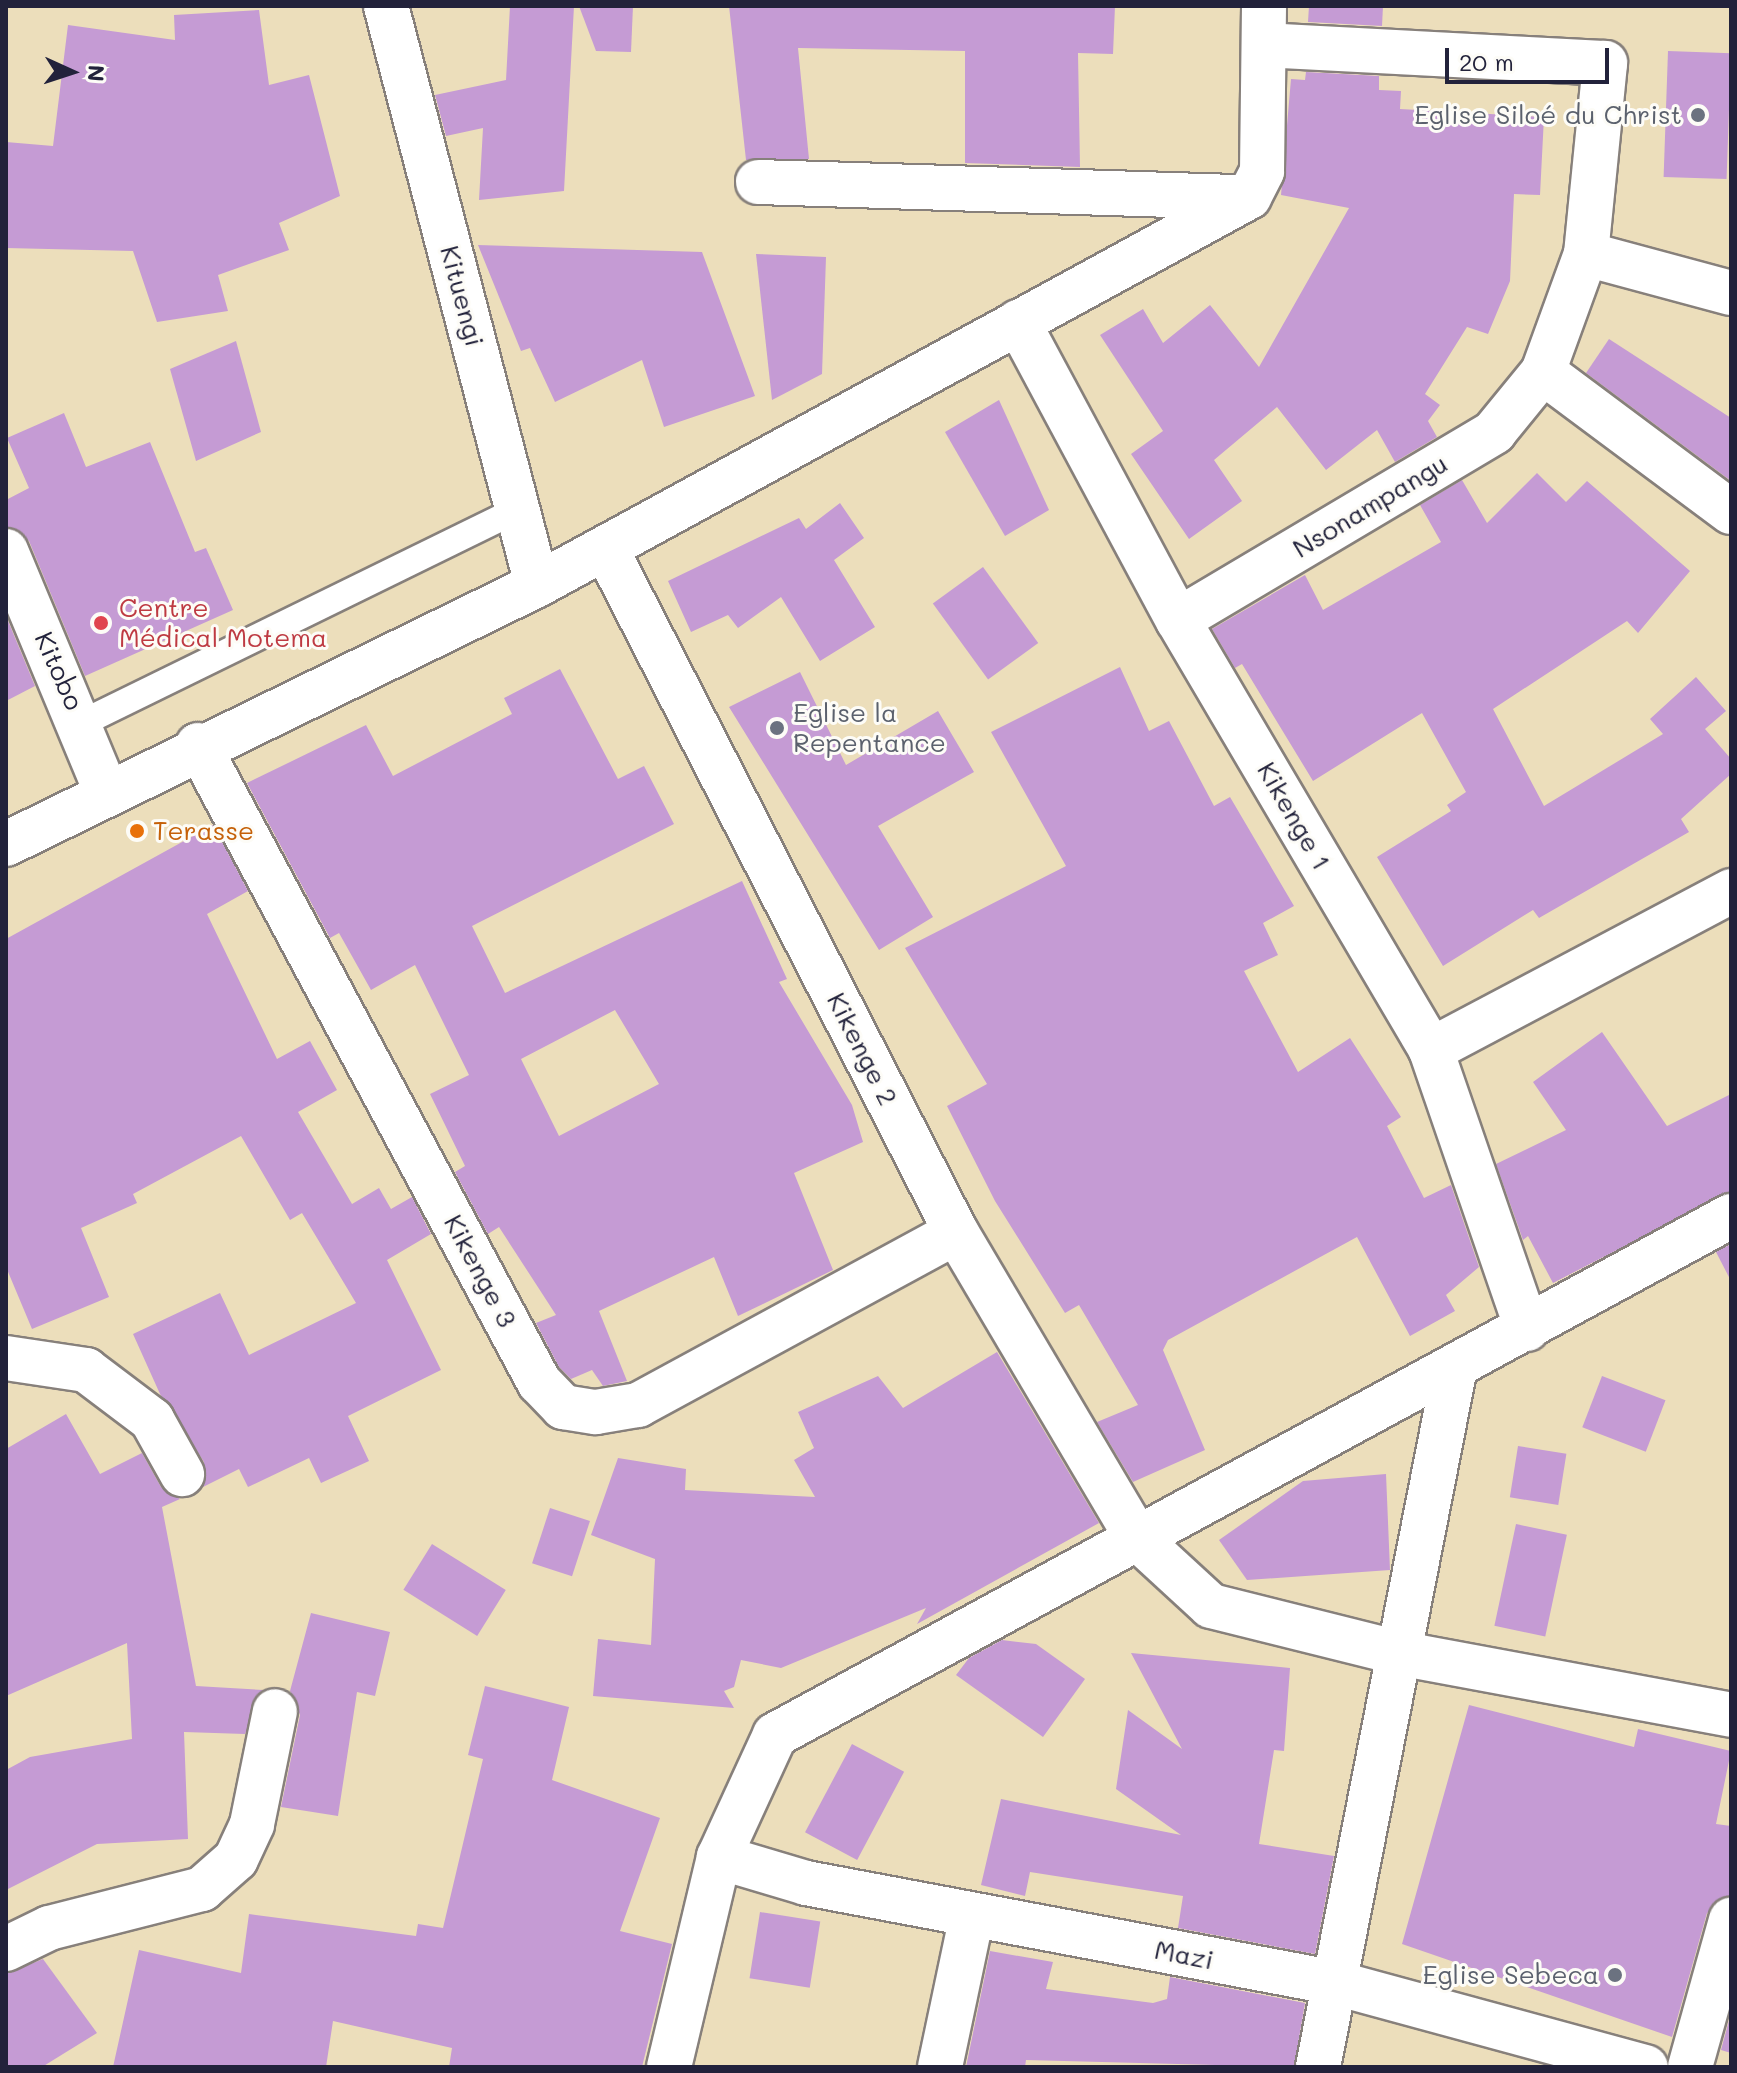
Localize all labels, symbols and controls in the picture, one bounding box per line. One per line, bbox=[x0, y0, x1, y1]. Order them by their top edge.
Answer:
north arrow bbox=[32, 32, 112, 112]
scale bar bbox=[1449, 32, 1613, 82]
text: 20 m bbox=[1459, 46, 1514, 77]
text: N bbox=[82, 64, 111, 82]
place label: Eglise Siloé du Christ bbox=[1414, 99, 1682, 131]
marker: Eglise Siloé du Christ bbox=[1689, 106, 1707, 124]
street label: Kituengi bbox=[434, 242, 490, 350]
street label: Nsonampangu bbox=[1287, 448, 1453, 564]
place label: Centre Médical Motema bbox=[119, 592, 327, 654]
marker: Centre Médical Motema bbox=[90, 612, 112, 634]
street label: Kitobo bbox=[28, 627, 90, 715]
place label: Eglise la Repentance bbox=[793, 697, 946, 758]
marker: Eglise la Repentance bbox=[768, 719, 786, 737]
street label: Kikenge 1 bbox=[1251, 757, 1337, 875]
place label: Terasse bbox=[153, 815, 254, 847]
marker: Terasse bbox=[128, 822, 146, 840]
street label: Kikenge 2 bbox=[820, 988, 904, 1110]
street label: Kikenge 3 bbox=[437, 1209, 523, 1333]
street label: Mazi bbox=[1152, 1934, 1216, 1976]
place label: Eglise Sebeca bbox=[1423, 1959, 1599, 1991]
marker: Eglise Sebeca bbox=[1606, 1966, 1624, 1984]

